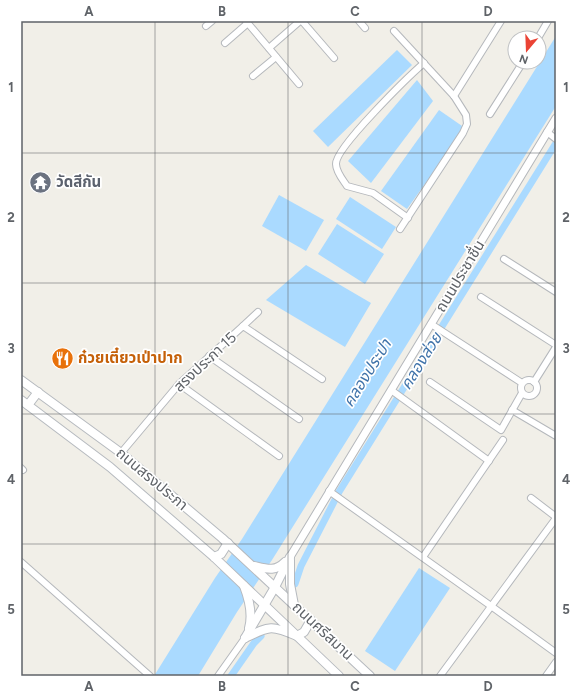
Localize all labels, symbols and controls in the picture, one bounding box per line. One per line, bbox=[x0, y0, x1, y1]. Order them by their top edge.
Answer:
text: A bbox=[84, 4, 94, 19]
text: B bbox=[218, 4, 226, 19]
text: C bbox=[350, 4, 360, 19]
text: D bbox=[483, 4, 493, 19]
north arrow bbox=[507, 30, 547, 70]
text: N bbox=[518, 51, 530, 67]
text: 1 bbox=[8, 80, 14, 95]
text: 1 bbox=[563, 80, 569, 95]
temple icon: วัดสีกัน bbox=[27, 169, 53, 195]
place label: วัดสีกัน bbox=[56, 173, 101, 191]
text: 2 bbox=[7, 210, 15, 225]
text: 2 bbox=[562, 210, 570, 225]
street label: ถนนประชาชื่น bbox=[430, 236, 488, 315]
street label: สรงประภา 15 bbox=[170, 328, 240, 396]
water label: คลองส่วย bbox=[396, 328, 447, 393]
water label: คลองประปา bbox=[339, 335, 396, 410]
text: 3 bbox=[7, 341, 15, 356]
text: 3 bbox=[562, 341, 570, 356]
restaurant icon: ก๋วยเตี๋ยวเป่าปาก bbox=[50, 345, 76, 371]
place label: ก๋วยเตี๋ยวเป่าปาก bbox=[78, 347, 183, 367]
street label: ถนนสรงประภา bbox=[113, 444, 191, 514]
text: 4 bbox=[7, 472, 15, 487]
text: 4 bbox=[562, 472, 570, 487]
street label: ถนนศรีสมาน bbox=[289, 598, 357, 664]
text: 5 bbox=[7, 602, 15, 617]
text: 5 bbox=[562, 602, 570, 617]
text: A bbox=[84, 679, 94, 694]
text: B bbox=[218, 679, 226, 694]
text: C bbox=[350, 679, 360, 694]
text: D bbox=[483, 679, 493, 694]

